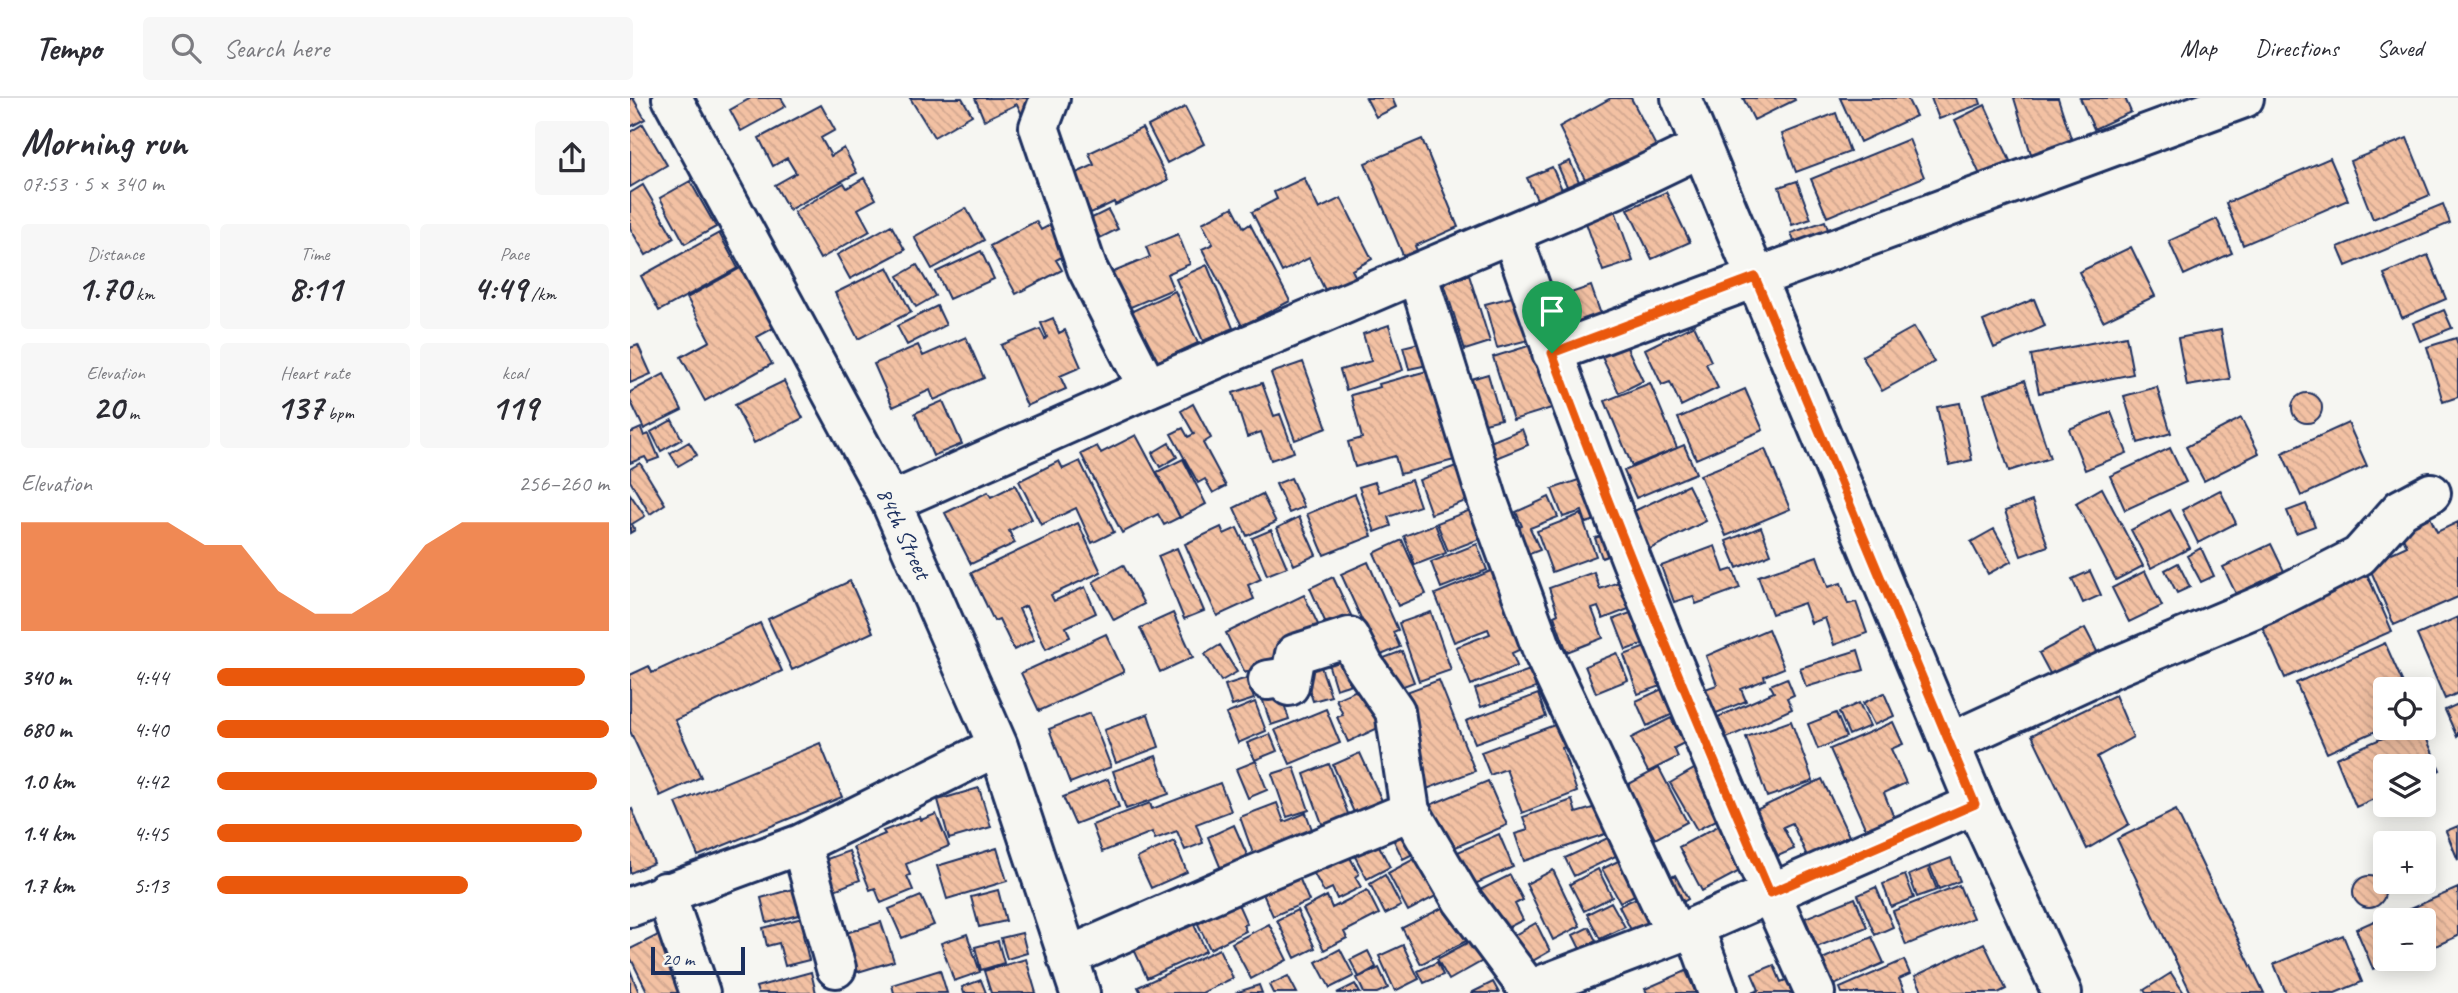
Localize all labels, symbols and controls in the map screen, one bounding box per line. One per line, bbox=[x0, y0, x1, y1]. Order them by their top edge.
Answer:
search box bbox=[143, 17, 633, 80]
text: Tempo bbox=[35, 27, 101, 69]
icon: search bbox=[167, 29, 205, 67]
text: Search here bbox=[223, 32, 329, 65]
text: Map bbox=[2180, 33, 2217, 63]
text: Directions bbox=[2255, 33, 2338, 63]
text: Saved bbox=[2376, 33, 2423, 63]
text: Morning run bbox=[21, 119, 187, 166]
button: share bbox=[535, 121, 609, 195]
text: 07:53 · 5 × 340 m bbox=[21, 169, 164, 198]
text: Distance bbox=[87, 242, 144, 266]
text: Time bbox=[300, 242, 330, 266]
text: Pace bbox=[500, 242, 529, 266]
text: 1.70 bbox=[77, 266, 131, 311]
text: 8:11 bbox=[288, 266, 342, 311]
text: 4:49 bbox=[473, 266, 526, 311]
pin bbox=[1522, 281, 1582, 353]
text: km bbox=[131, 282, 154, 306]
text: /km bbox=[526, 282, 556, 306]
icon: arrive bbox=[1533, 292, 1571, 330]
text: Elevation bbox=[86, 361, 145, 385]
text: Heart rate bbox=[280, 361, 350, 385]
text: kcal bbox=[502, 361, 527, 385]
text: 20 bbox=[92, 385, 124, 430]
text: 137 bbox=[276, 385, 323, 430]
text: 119 bbox=[491, 385, 538, 430]
text: m bbox=[124, 401, 139, 425]
text: bpm bbox=[323, 401, 354, 425]
text: Elevation bbox=[21, 469, 92, 498]
text: 256–260 m bbox=[518, 469, 609, 498]
street label: 84th Street bbox=[870, 482, 939, 586]
text: 340 m bbox=[21, 663, 71, 692]
text: 4:44 bbox=[133, 663, 169, 692]
map controls bbox=[2373, 677, 2436, 971]
button: locate bbox=[2373, 677, 2436, 740]
text: 680 m bbox=[21, 715, 71, 744]
text: 4:40 bbox=[133, 715, 169, 744]
button: layers bbox=[2373, 754, 2436, 817]
text: 1.0 km bbox=[21, 767, 75, 796]
text: 4:42 bbox=[133, 767, 169, 796]
text: 1.4 km bbox=[21, 819, 75, 848]
text: 4:45 bbox=[133, 819, 169, 848]
button: + bbox=[2373, 831, 2436, 894]
text: 1.7 km bbox=[21, 871, 74, 900]
text: 5:13 bbox=[133, 871, 169, 900]
button: − bbox=[2373, 908, 2436, 971]
scale bar bbox=[651, 944, 746, 976]
text: 20 m bbox=[662, 947, 694, 971]

